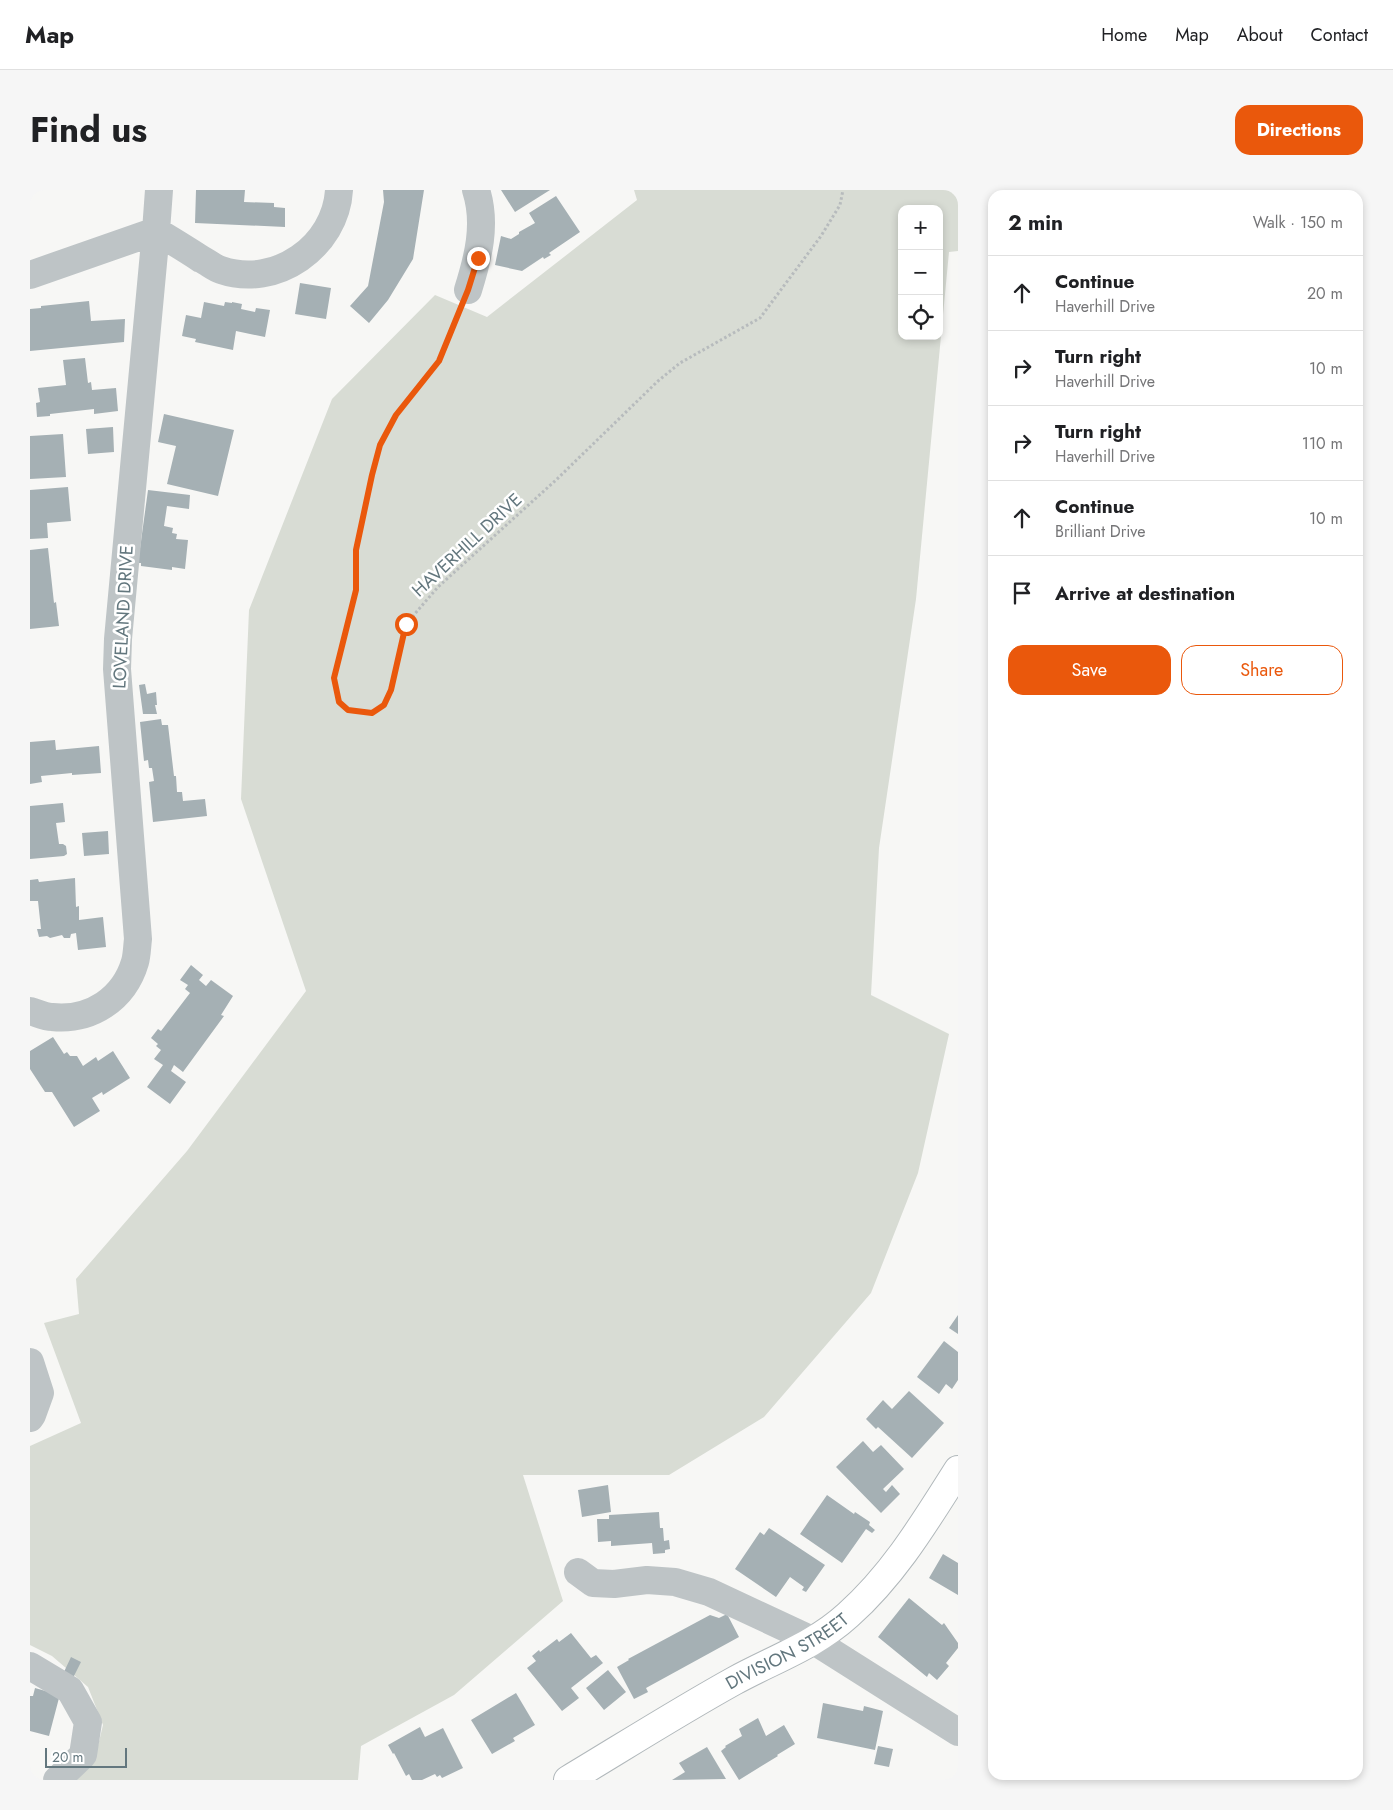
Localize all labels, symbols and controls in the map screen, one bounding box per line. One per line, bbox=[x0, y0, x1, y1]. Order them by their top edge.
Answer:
text: Map bbox=[25, 17, 74, 52]
text: Home bbox=[1101, 22, 1147, 48]
text: Map bbox=[1175, 22, 1209, 48]
text: About bbox=[1237, 22, 1282, 48]
text: Contact bbox=[1310, 22, 1368, 48]
text: Find us bbox=[30, 105, 147, 155]
button: Directions bbox=[1235, 105, 1363, 155]
map controls bbox=[898, 205, 943, 340]
button: + bbox=[898, 205, 943, 250]
text: 2 min bbox=[1008, 208, 1063, 238]
text: Walk · 150 m bbox=[1253, 211, 1343, 234]
route end bbox=[467, 247, 490, 270]
button: − bbox=[898, 250, 943, 295]
text: Continue bbox=[1055, 268, 1134, 295]
icon: ahead bbox=[1008, 279, 1036, 307]
text: 20 m bbox=[1307, 282, 1343, 305]
button: locate bbox=[898, 295, 943, 340]
text: Haverhill Drive bbox=[1055, 295, 1155, 318]
text: Turn right bbox=[1055, 343, 1141, 370]
icon: right bbox=[1008, 354, 1036, 382]
text: 10 m bbox=[1309, 357, 1343, 380]
text: Haverhill Drive bbox=[1055, 370, 1155, 393]
text: Turn right bbox=[1055, 418, 1141, 445]
icon: right bbox=[1008, 429, 1036, 457]
text: 110 m bbox=[1302, 432, 1343, 455]
text: Haverhill Drive bbox=[1055, 445, 1155, 468]
street label: HAVERHILL DRIVE bbox=[406, 487, 528, 603]
text: Continue bbox=[1055, 493, 1134, 520]
icon: ahead bbox=[1008, 504, 1036, 532]
text: 10 m bbox=[1309, 507, 1343, 530]
text: Brilliant Drive bbox=[1055, 520, 1145, 543]
street label: LOVELAND DRIVE bbox=[106, 545, 140, 689]
icon: arrive bbox=[1008, 579, 1036, 607]
text: Arrive at destination bbox=[1055, 580, 1235, 607]
route start bbox=[395, 613, 418, 636]
button: Save bbox=[1008, 645, 1171, 695]
button: Share bbox=[1181, 645, 1343, 695]
street label: DIVISION STREET bbox=[721, 1607, 855, 1696]
scale bar bbox=[45, 1745, 128, 1768]
text: 20 m bbox=[52, 1747, 84, 1767]

